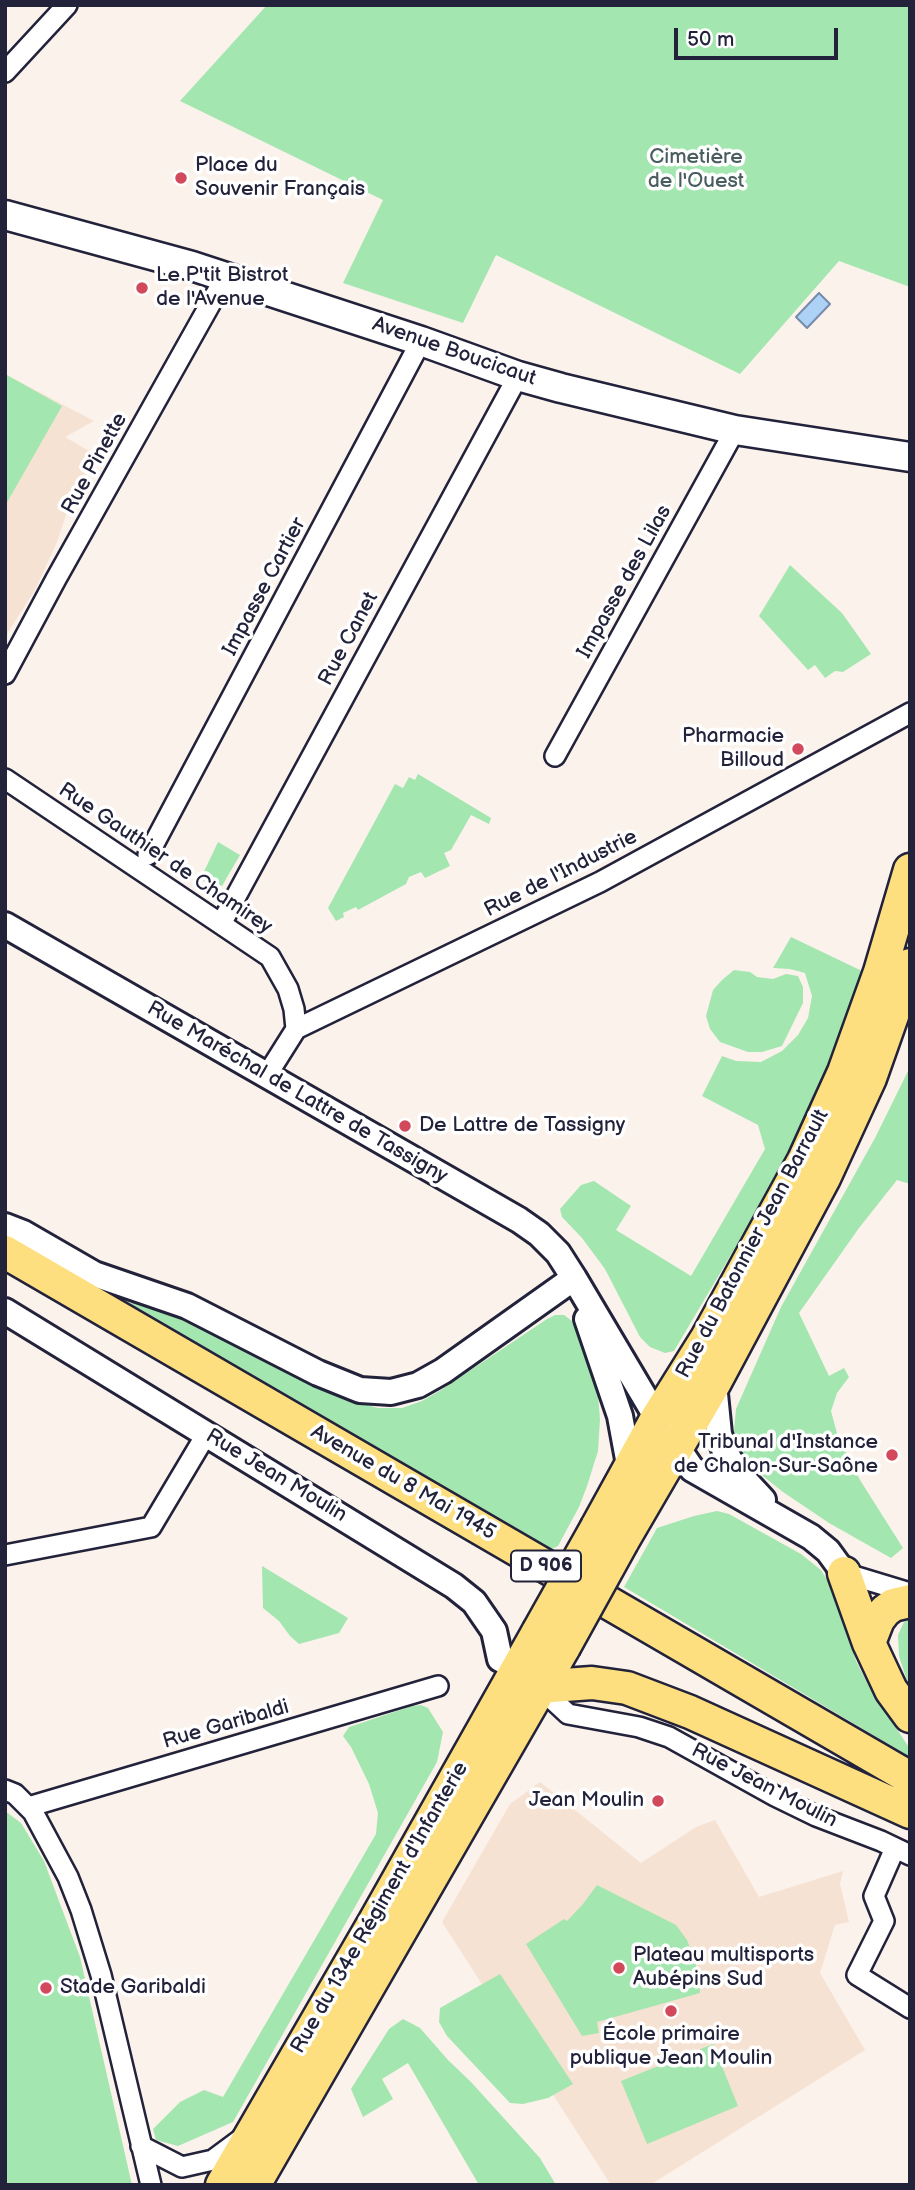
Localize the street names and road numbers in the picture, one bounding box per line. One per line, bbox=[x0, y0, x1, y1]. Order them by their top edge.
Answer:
street label: Avenue Boucicaut bbox=[369, 312, 539, 392]
street label: Rue Pinette bbox=[57, 409, 133, 519]
street label: Impasse des Lilas bbox=[572, 501, 678, 663]
street label: Impasse Cartier bbox=[218, 514, 312, 660]
street label: Rue Canet bbox=[314, 588, 384, 690]
street label: Rue Gauthier de Chamirey bbox=[53, 778, 277, 940]
street label: Rue de l'Industrie bbox=[480, 825, 642, 923]
street label: Rue Maréchal de Lattre de Tassigny bbox=[142, 996, 452, 1190]
street label: Rue du Batonnier Jean Barrault bbox=[671, 1105, 835, 1383]
street label: Avenue du 8 Mai 1945 bbox=[306, 1420, 500, 1546]
street label: Rue Jean Moulin bbox=[201, 1424, 351, 1528]
road number: D 906 bbox=[511, 1550, 581, 1582]
street label: Rue Garibaldi bbox=[160, 1695, 292, 1755]
street label: Rue Jean Moulin bbox=[687, 1738, 841, 1834]
street label: Rue du 134e Régiment d'Infanterie bbox=[286, 1758, 474, 2058]

